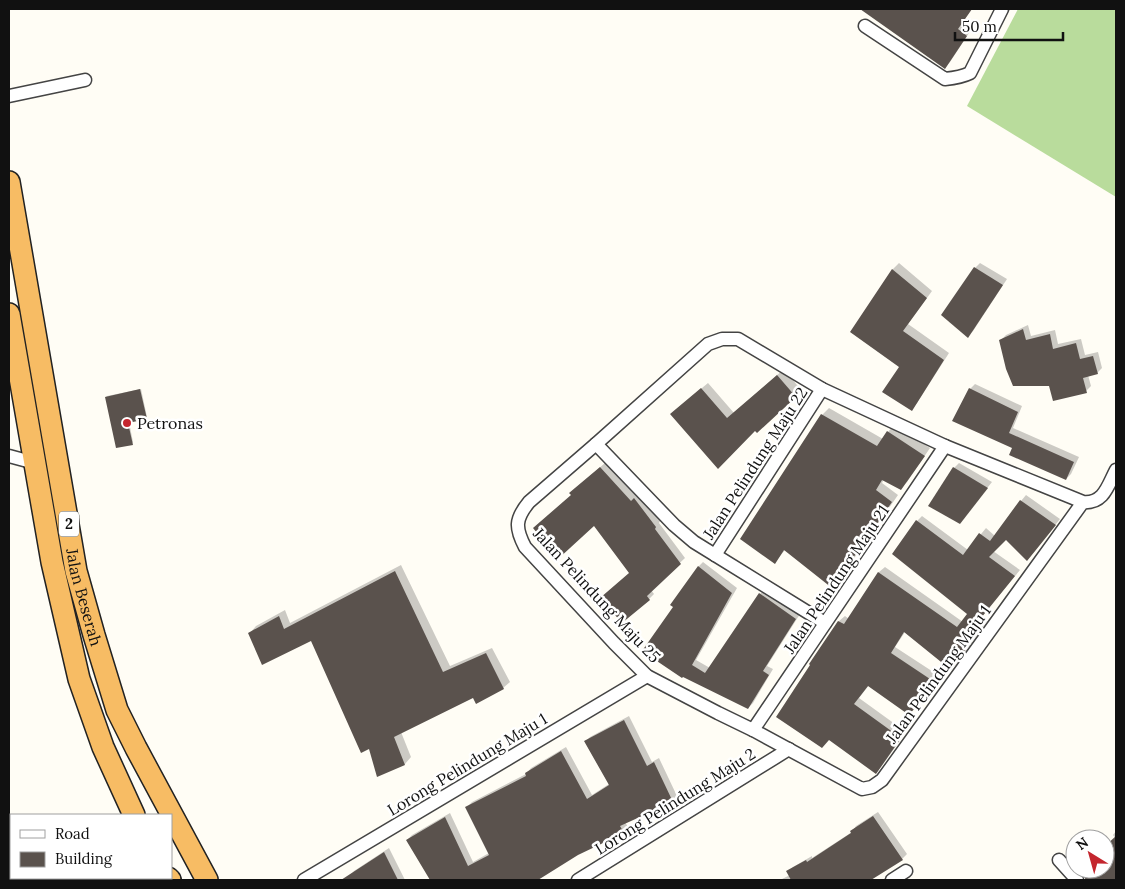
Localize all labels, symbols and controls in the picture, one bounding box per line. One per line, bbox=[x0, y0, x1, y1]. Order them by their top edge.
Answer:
scale bar bbox=[955, 10, 1062, 42]
text: 50 m bbox=[962, 17, 997, 36]
street label: Jalan Pelindung Maju 22 bbox=[698, 383, 812, 544]
place label: Petronas bbox=[137, 413, 203, 433]
marker: Petronas bbox=[121, 417, 133, 429]
street label: Jalan Pelindung Maju 21 bbox=[778, 501, 893, 658]
road number: 2 bbox=[59, 512, 79, 536]
street label: Jalan Pelindung Maju 25 bbox=[529, 523, 665, 667]
street label: Jalan Beserah bbox=[62, 546, 107, 649]
street label: Jalan Pelindung Maju 1 bbox=[881, 601, 995, 748]
street label: Lorong Pelindung Maju 1 bbox=[383, 708, 551, 820]
street label: Lorong Pelindung Maju 2 bbox=[591, 743, 759, 859]
legend bbox=[10, 814, 172, 879]
text: Road bbox=[55, 824, 90, 843]
north arrow bbox=[1065, 829, 1115, 879]
text: N bbox=[1072, 833, 1092, 854]
text: Building bbox=[55, 849, 113, 868]

